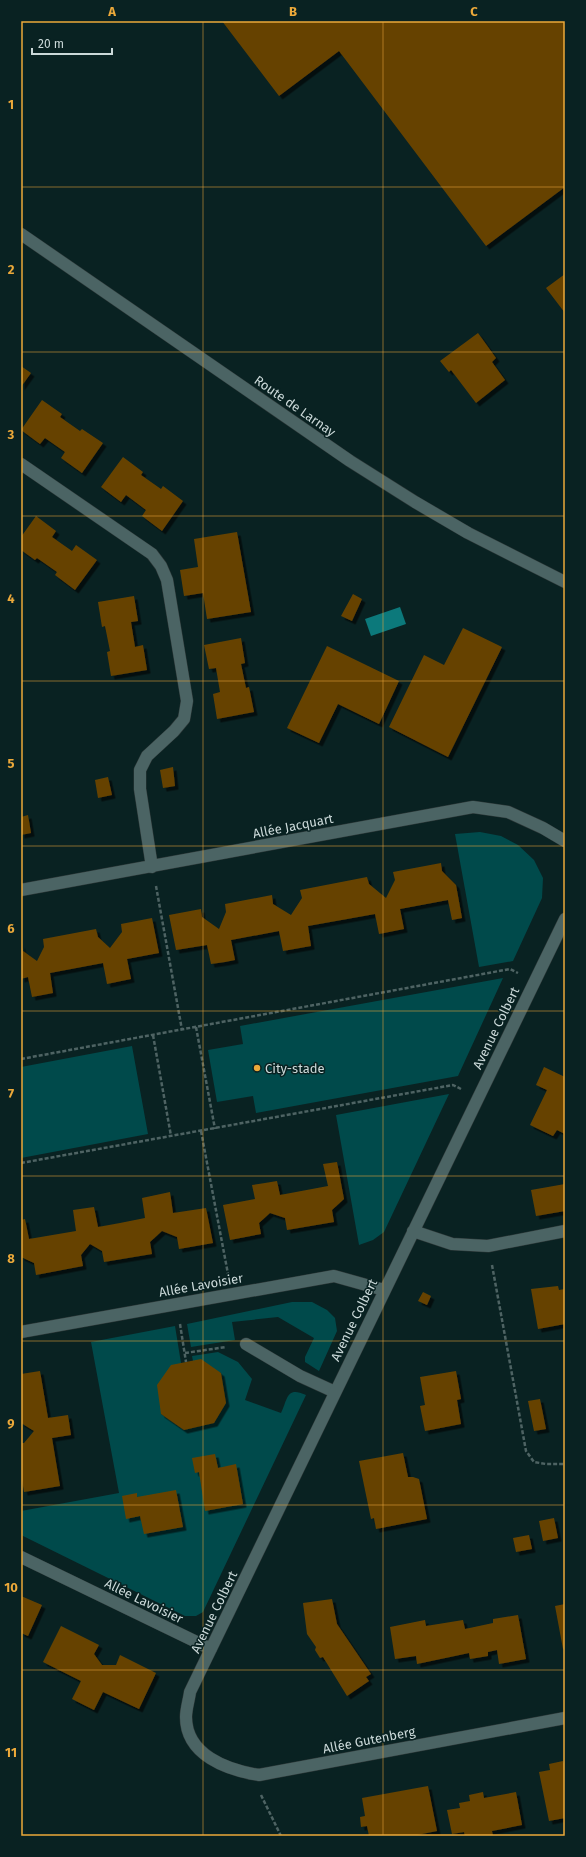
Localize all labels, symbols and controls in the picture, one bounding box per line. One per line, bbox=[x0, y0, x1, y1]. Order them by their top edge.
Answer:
text: A bbox=[107, 4, 116, 19]
text: B bbox=[289, 4, 297, 19]
text: C bbox=[470, 4, 478, 19]
scale bar bbox=[32, 30, 112, 56]
text: 20 m bbox=[38, 37, 64, 51]
text: 1 bbox=[8, 97, 14, 112]
text: 2 bbox=[8, 262, 15, 277]
street label: Route de Larnay bbox=[252, 372, 339, 440]
text: 3 bbox=[7, 427, 15, 442]
text: 4 bbox=[7, 591, 15, 606]
text: 5 bbox=[8, 756, 15, 771]
street label: Allée Jacquart bbox=[251, 811, 335, 841]
text: 6 bbox=[7, 921, 15, 936]
street label: Avenue Colbert bbox=[470, 984, 522, 1072]
place label: City-stade bbox=[265, 1061, 325, 1076]
marker: City-stade bbox=[252, 1063, 262, 1073]
text: 7 bbox=[8, 1086, 14, 1101]
text: 8 bbox=[7, 1251, 15, 1266]
street label: Allée Lavoisier bbox=[158, 1270, 244, 1300]
street label: Avenue Colbert bbox=[328, 1276, 380, 1364]
text: 9 bbox=[7, 1416, 15, 1431]
street label: Avenue Colbert bbox=[188, 1568, 240, 1656]
street label: Allée Lavoisier bbox=[102, 1576, 186, 1626]
text: 10 bbox=[4, 1580, 18, 1595]
street label: Allée Gutenberg bbox=[321, 1724, 417, 1756]
text: 11 bbox=[5, 1745, 17, 1760]

